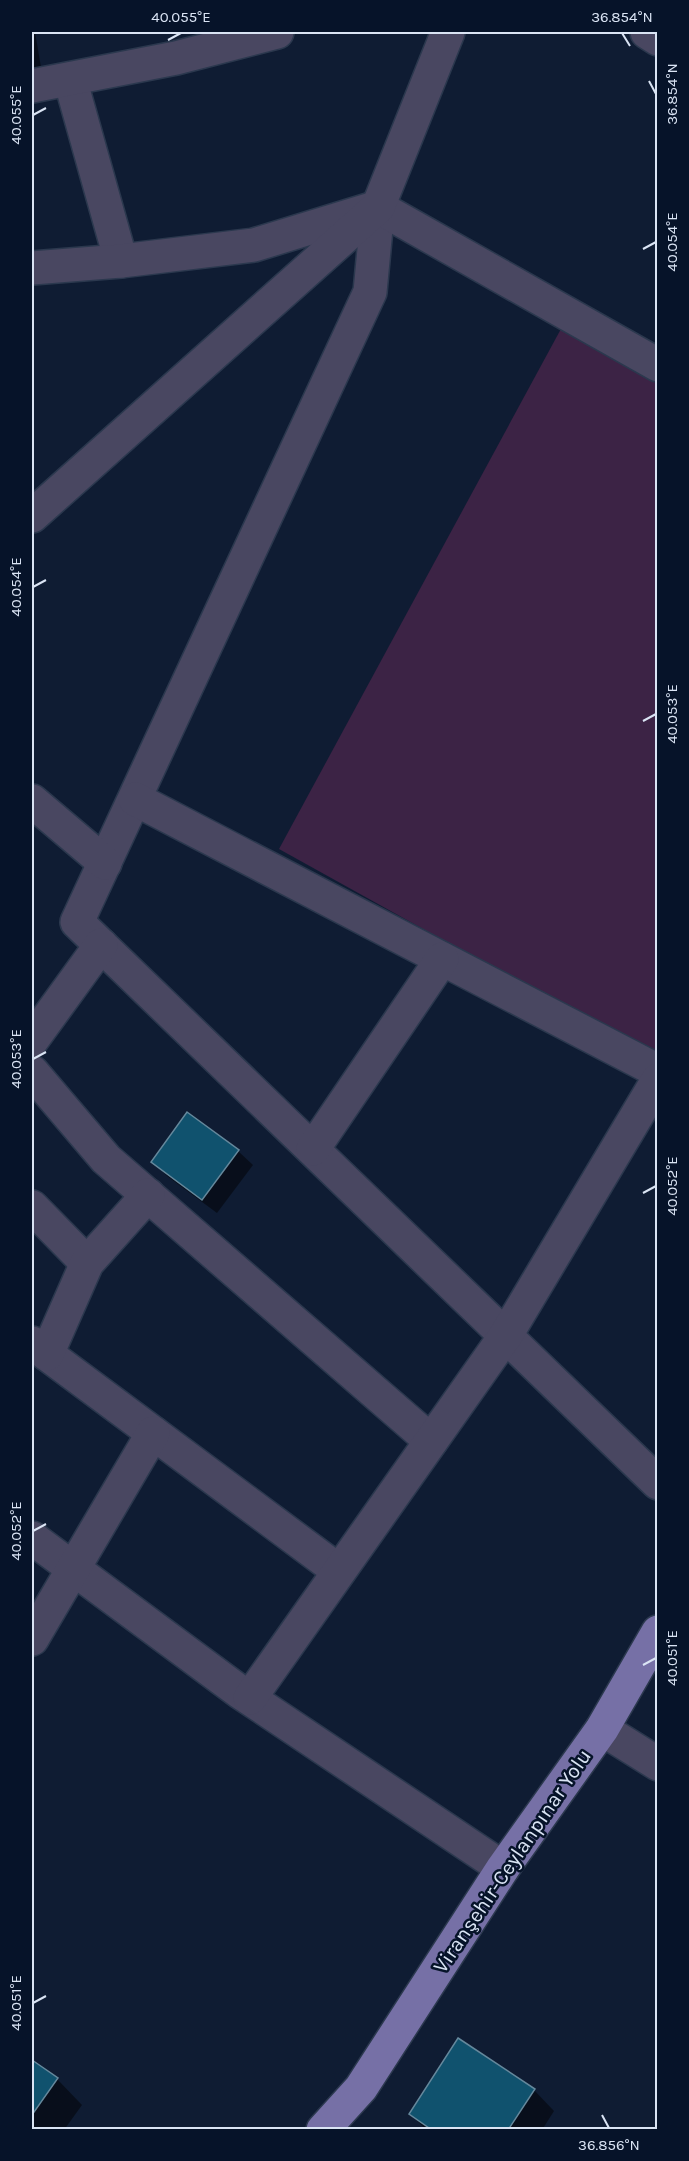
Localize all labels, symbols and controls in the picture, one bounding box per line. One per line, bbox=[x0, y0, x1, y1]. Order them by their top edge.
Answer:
text: 40.055°E bbox=[151, 8, 211, 26]
text: 36.854°N bbox=[591, 8, 653, 26]
text: 36.854°N bbox=[663, 63, 681, 125]
text: 40.055°E bbox=[7, 85, 25, 145]
text: 40.054°E bbox=[663, 212, 681, 272]
text: 40.054°E bbox=[7, 557, 25, 617]
text: 40.053°E bbox=[663, 684, 681, 744]
text: 40.053°E bbox=[7, 1029, 25, 1089]
text: 40.052°E bbox=[663, 1156, 681, 1216]
text: 40.052°E bbox=[7, 1501, 25, 1561]
text: 40.051°E bbox=[663, 1630, 681, 1686]
street label: Viranşehir-Ceylanpınar Yolu bbox=[428, 1745, 596, 1977]
text: 40.051°E bbox=[7, 1975, 25, 2031]
text: 36.856°N bbox=[578, 2136, 640, 2154]

